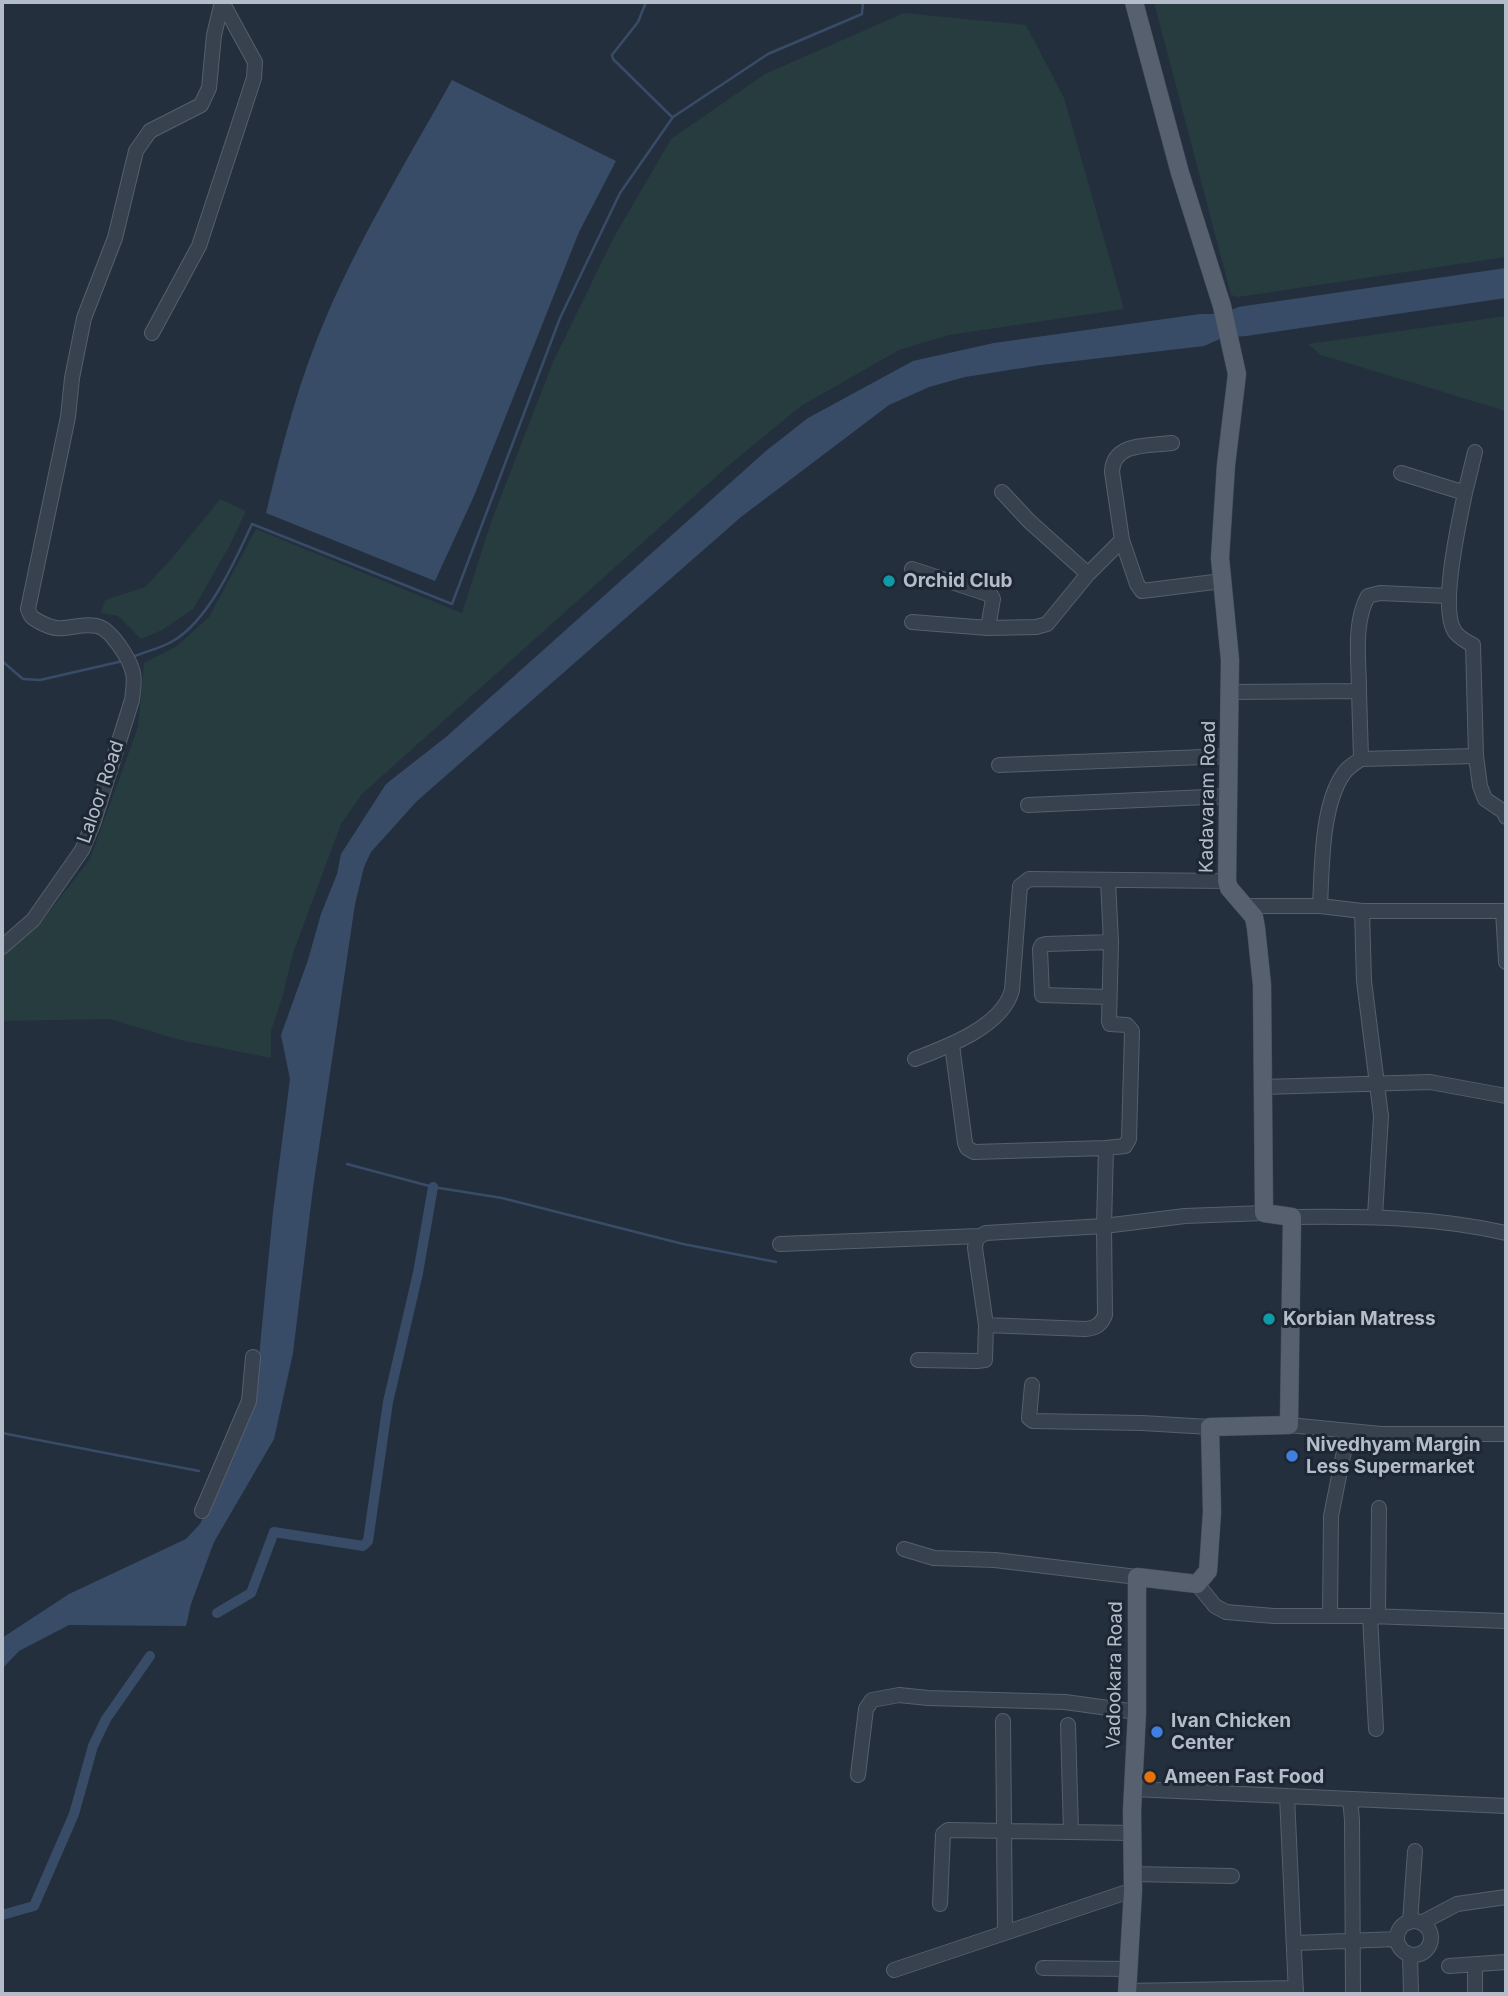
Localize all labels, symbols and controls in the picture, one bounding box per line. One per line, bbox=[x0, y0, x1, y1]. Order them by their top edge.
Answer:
place label: Orchid Club bbox=[903, 570, 1013, 592]
marker: Orchid Club bbox=[881, 573, 897, 589]
street label: Kadavaram Road bbox=[1195, 721, 1221, 873]
street label: Laloor Road bbox=[73, 738, 129, 846]
place label: Korbian Matress bbox=[1283, 1308, 1436, 1330]
marker: Korbian Matress bbox=[1261, 1311, 1277, 1327]
place label: Nivedhyam Margin Less Supermarket bbox=[1306, 1434, 1481, 1478]
marker: Nivedhyam Margin Less Supermarket bbox=[1284, 1448, 1300, 1464]
street label: Vadookara Road bbox=[1102, 1601, 1128, 1749]
place label: Ivan Chicken Center bbox=[1171, 1710, 1291, 1754]
marker: Ivan Chicken Center bbox=[1149, 1724, 1165, 1740]
place label: Ameen Fast Food bbox=[1164, 1766, 1324, 1788]
marker: Ameen Fast Food bbox=[1142, 1769, 1158, 1785]

